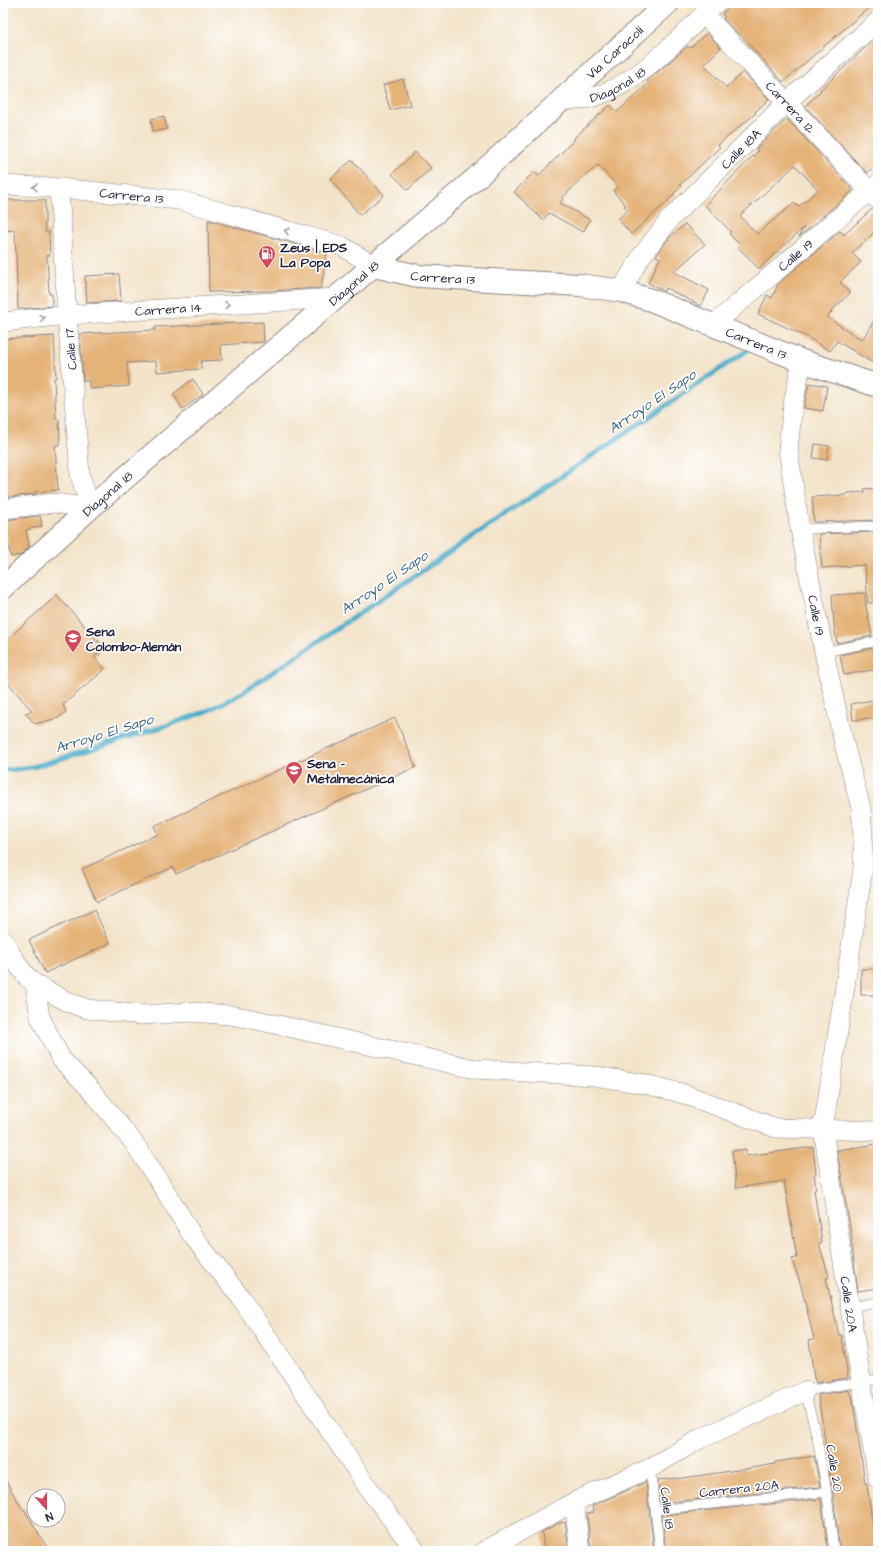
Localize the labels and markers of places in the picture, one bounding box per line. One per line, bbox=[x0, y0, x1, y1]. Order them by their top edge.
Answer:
place label: Zeus | EDS La Popa bbox=[280, 239, 348, 273]
fuel station icon: Zeus | EDS La Popa bbox=[257, 244, 277, 269]
place label: Sena Colombo-Alemán bbox=[85, 623, 182, 656]
school or university icon: Sena Colombo-Alemán bbox=[63, 628, 83, 653]
place label: Sena - Metalmecánica bbox=[306, 755, 394, 788]
school or university icon: Sena - Metalmecánica bbox=[284, 760, 304, 785]

